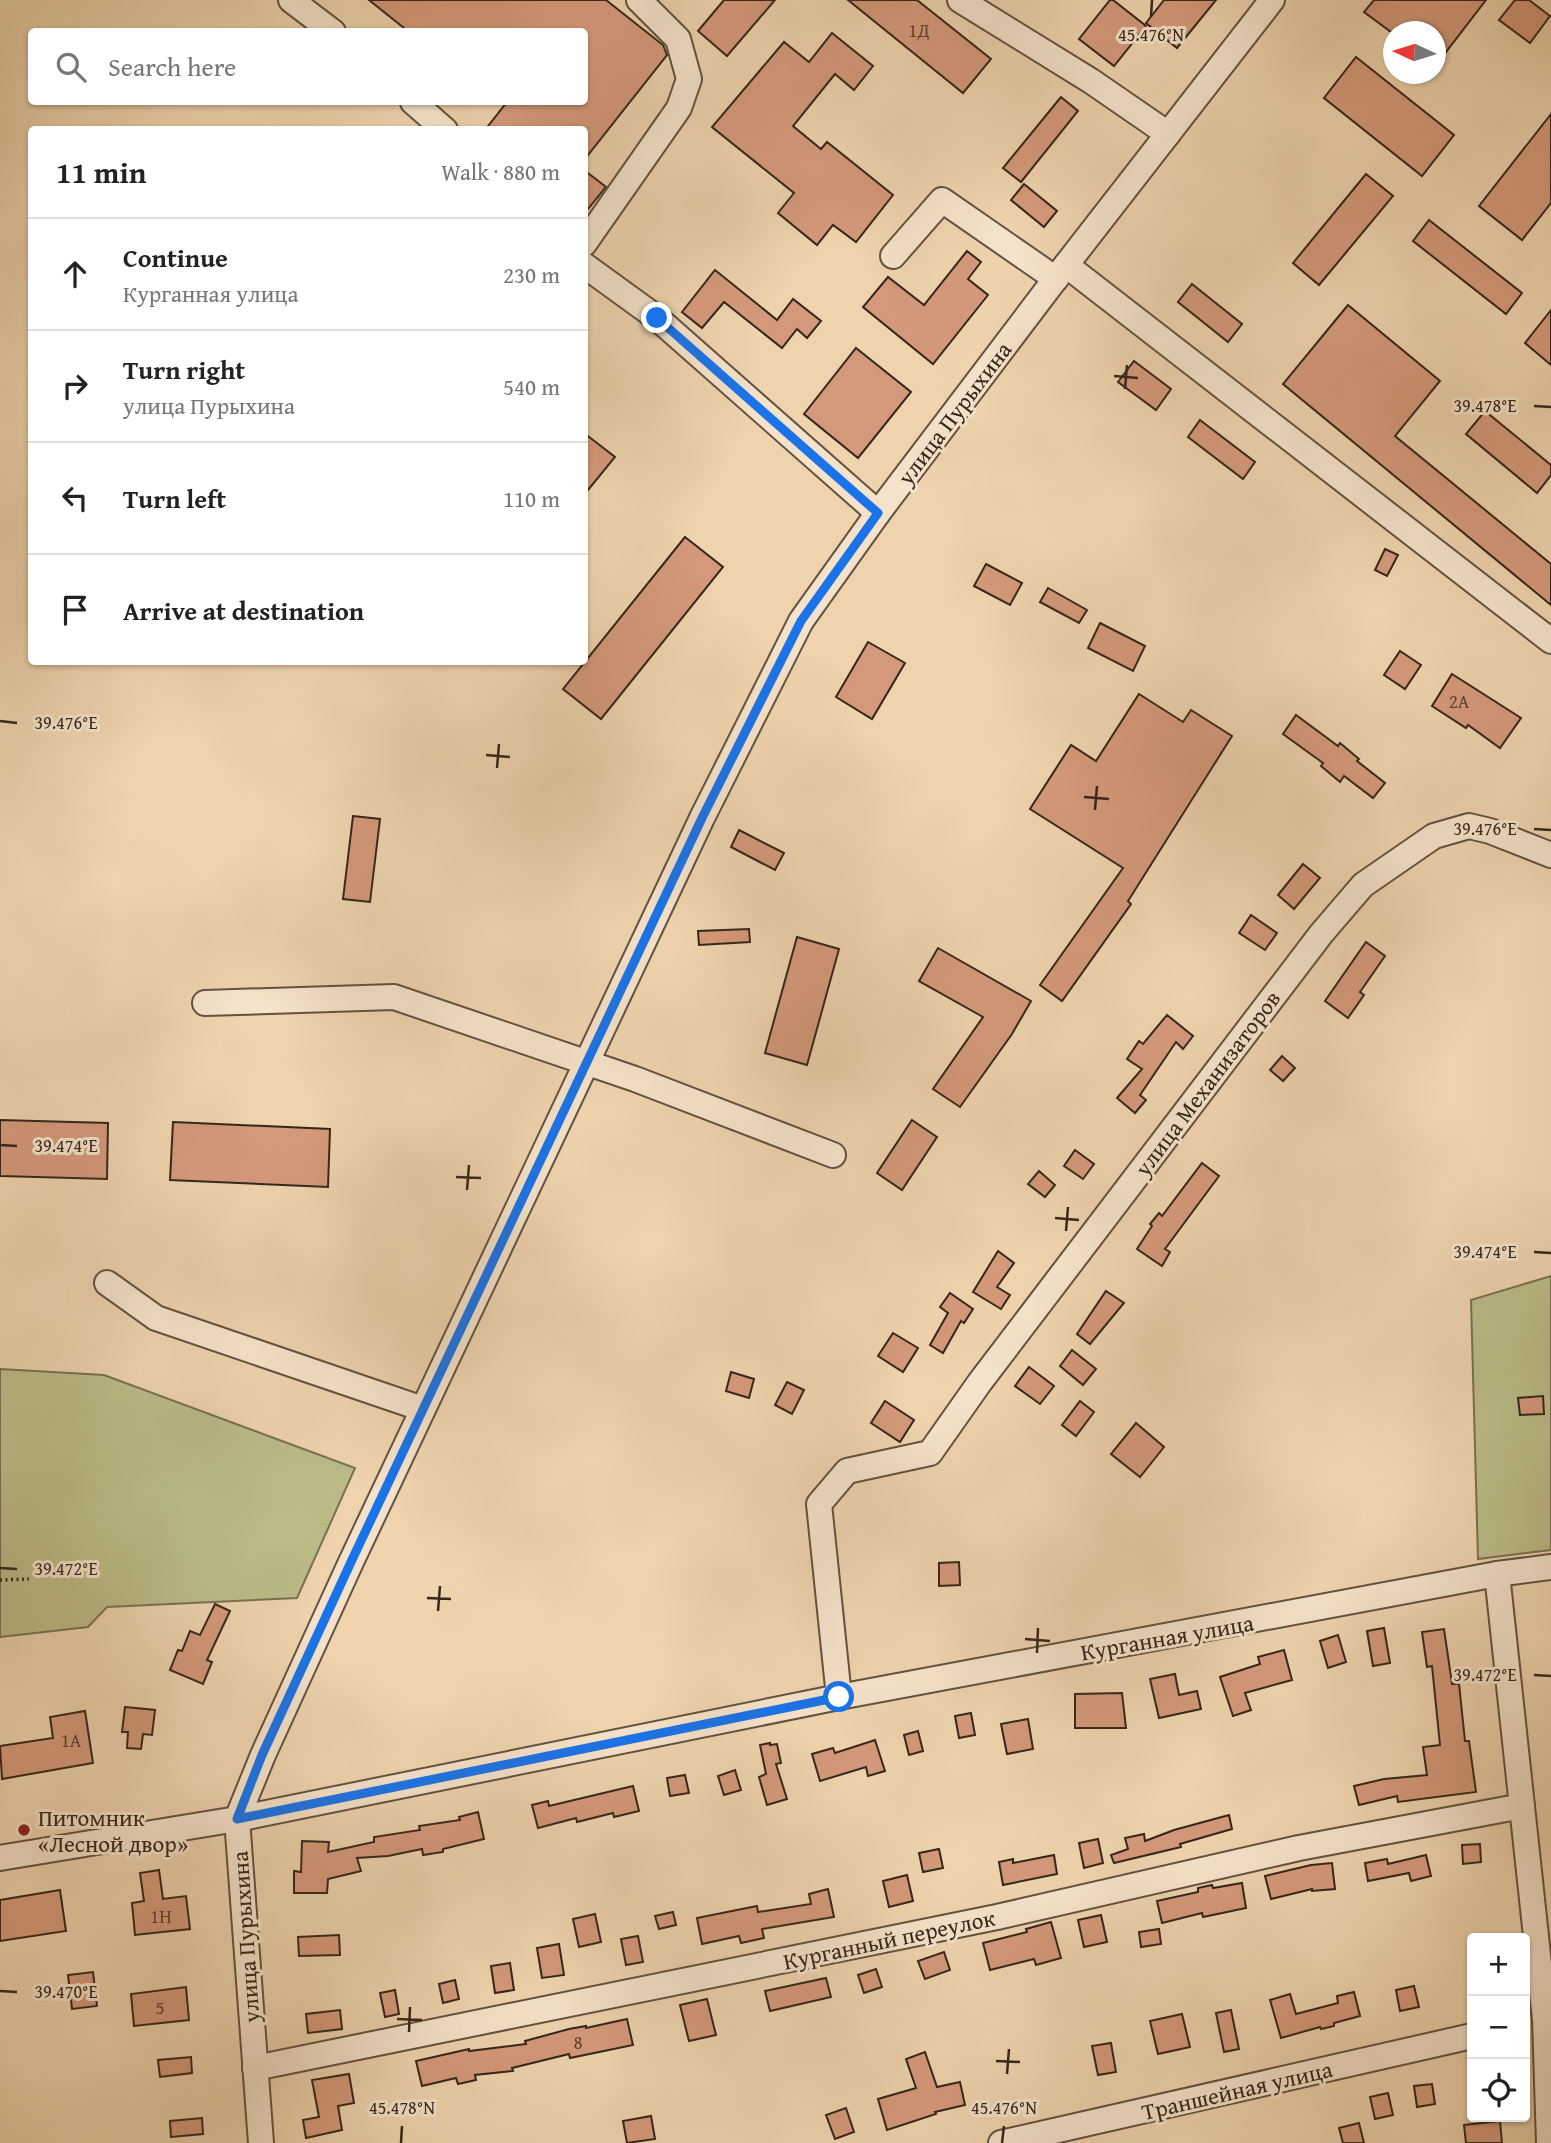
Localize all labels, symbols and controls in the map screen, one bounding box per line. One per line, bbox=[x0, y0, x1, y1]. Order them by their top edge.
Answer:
house number: 1Д bbox=[908, 16, 930, 44]
text: 45.476°N bbox=[1118, 21, 1184, 48]
north arrow bbox=[1383, 21, 1446, 84]
search box bbox=[28, 28, 588, 105]
text: Search here bbox=[108, 47, 236, 86]
icon: search bbox=[52, 48, 90, 86]
text: 11 min bbox=[56, 150, 146, 194]
text: Walk · 880 m bbox=[441, 155, 560, 188]
text: Continue bbox=[123, 238, 228, 277]
icon: ahead bbox=[56, 255, 94, 293]
text: 230 m bbox=[503, 258, 560, 291]
text: Курганная улица bbox=[123, 277, 298, 310]
route end bbox=[641, 302, 672, 333]
street label: улица Пурыхина bbox=[888, 334, 1019, 492]
text: Turn right bbox=[123, 350, 245, 389]
icon: right bbox=[56, 367, 94, 405]
text: 540 m bbox=[503, 370, 560, 403]
text: улица Пурыхина bbox=[123, 389, 295, 422]
text: 39.478°E bbox=[1453, 392, 1517, 419]
icon: left bbox=[56, 479, 94, 517]
text: Turn left bbox=[123, 479, 226, 518]
text: 110 m bbox=[503, 482, 560, 515]
icon: arrive bbox=[56, 591, 94, 629]
text: Arrive at destination bbox=[123, 591, 364, 630]
house number: 2А bbox=[1449, 687, 1470, 715]
text: 39.476°E bbox=[34, 709, 98, 736]
text: 39.476°E bbox=[1453, 815, 1517, 842]
street label: улица Механизаторов bbox=[1126, 983, 1288, 1184]
text: 39.474°E bbox=[34, 1132, 98, 1159]
text: 39.474°E bbox=[1453, 1238, 1517, 1265]
text: 39.472°E bbox=[34, 1555, 98, 1582]
street label: Курганная улица bbox=[1078, 1606, 1256, 1668]
text: 39.472°E bbox=[1453, 1661, 1517, 1688]
route start bbox=[823, 1681, 854, 1712]
house number: 1А bbox=[61, 1726, 82, 1754]
place label: Питомник «Лесной двор» bbox=[38, 1801, 188, 1860]
marker: Питомник «Лесной двор» bbox=[16, 1822, 32, 1838]
street label: улица Пурыхина bbox=[223, 1850, 268, 2025]
street label: Курганный переулок bbox=[780, 1900, 998, 1978]
house number: 1Н bbox=[150, 1902, 172, 1930]
map controls bbox=[1467, 1933, 1530, 2122]
button: + bbox=[1467, 1933, 1530, 1996]
text: 39.470°E bbox=[34, 1978, 98, 2005]
house number: 5 bbox=[155, 1993, 165, 2021]
button: − bbox=[1467, 1996, 1530, 2059]
house number: 8 bbox=[573, 2028, 583, 2056]
street label: Траншейная улица bbox=[1139, 2052, 1336, 2128]
button: locate bbox=[1467, 2059, 1530, 2122]
text: 45.478°N bbox=[369, 2094, 435, 2121]
text: 45.476°N bbox=[971, 2094, 1037, 2121]

